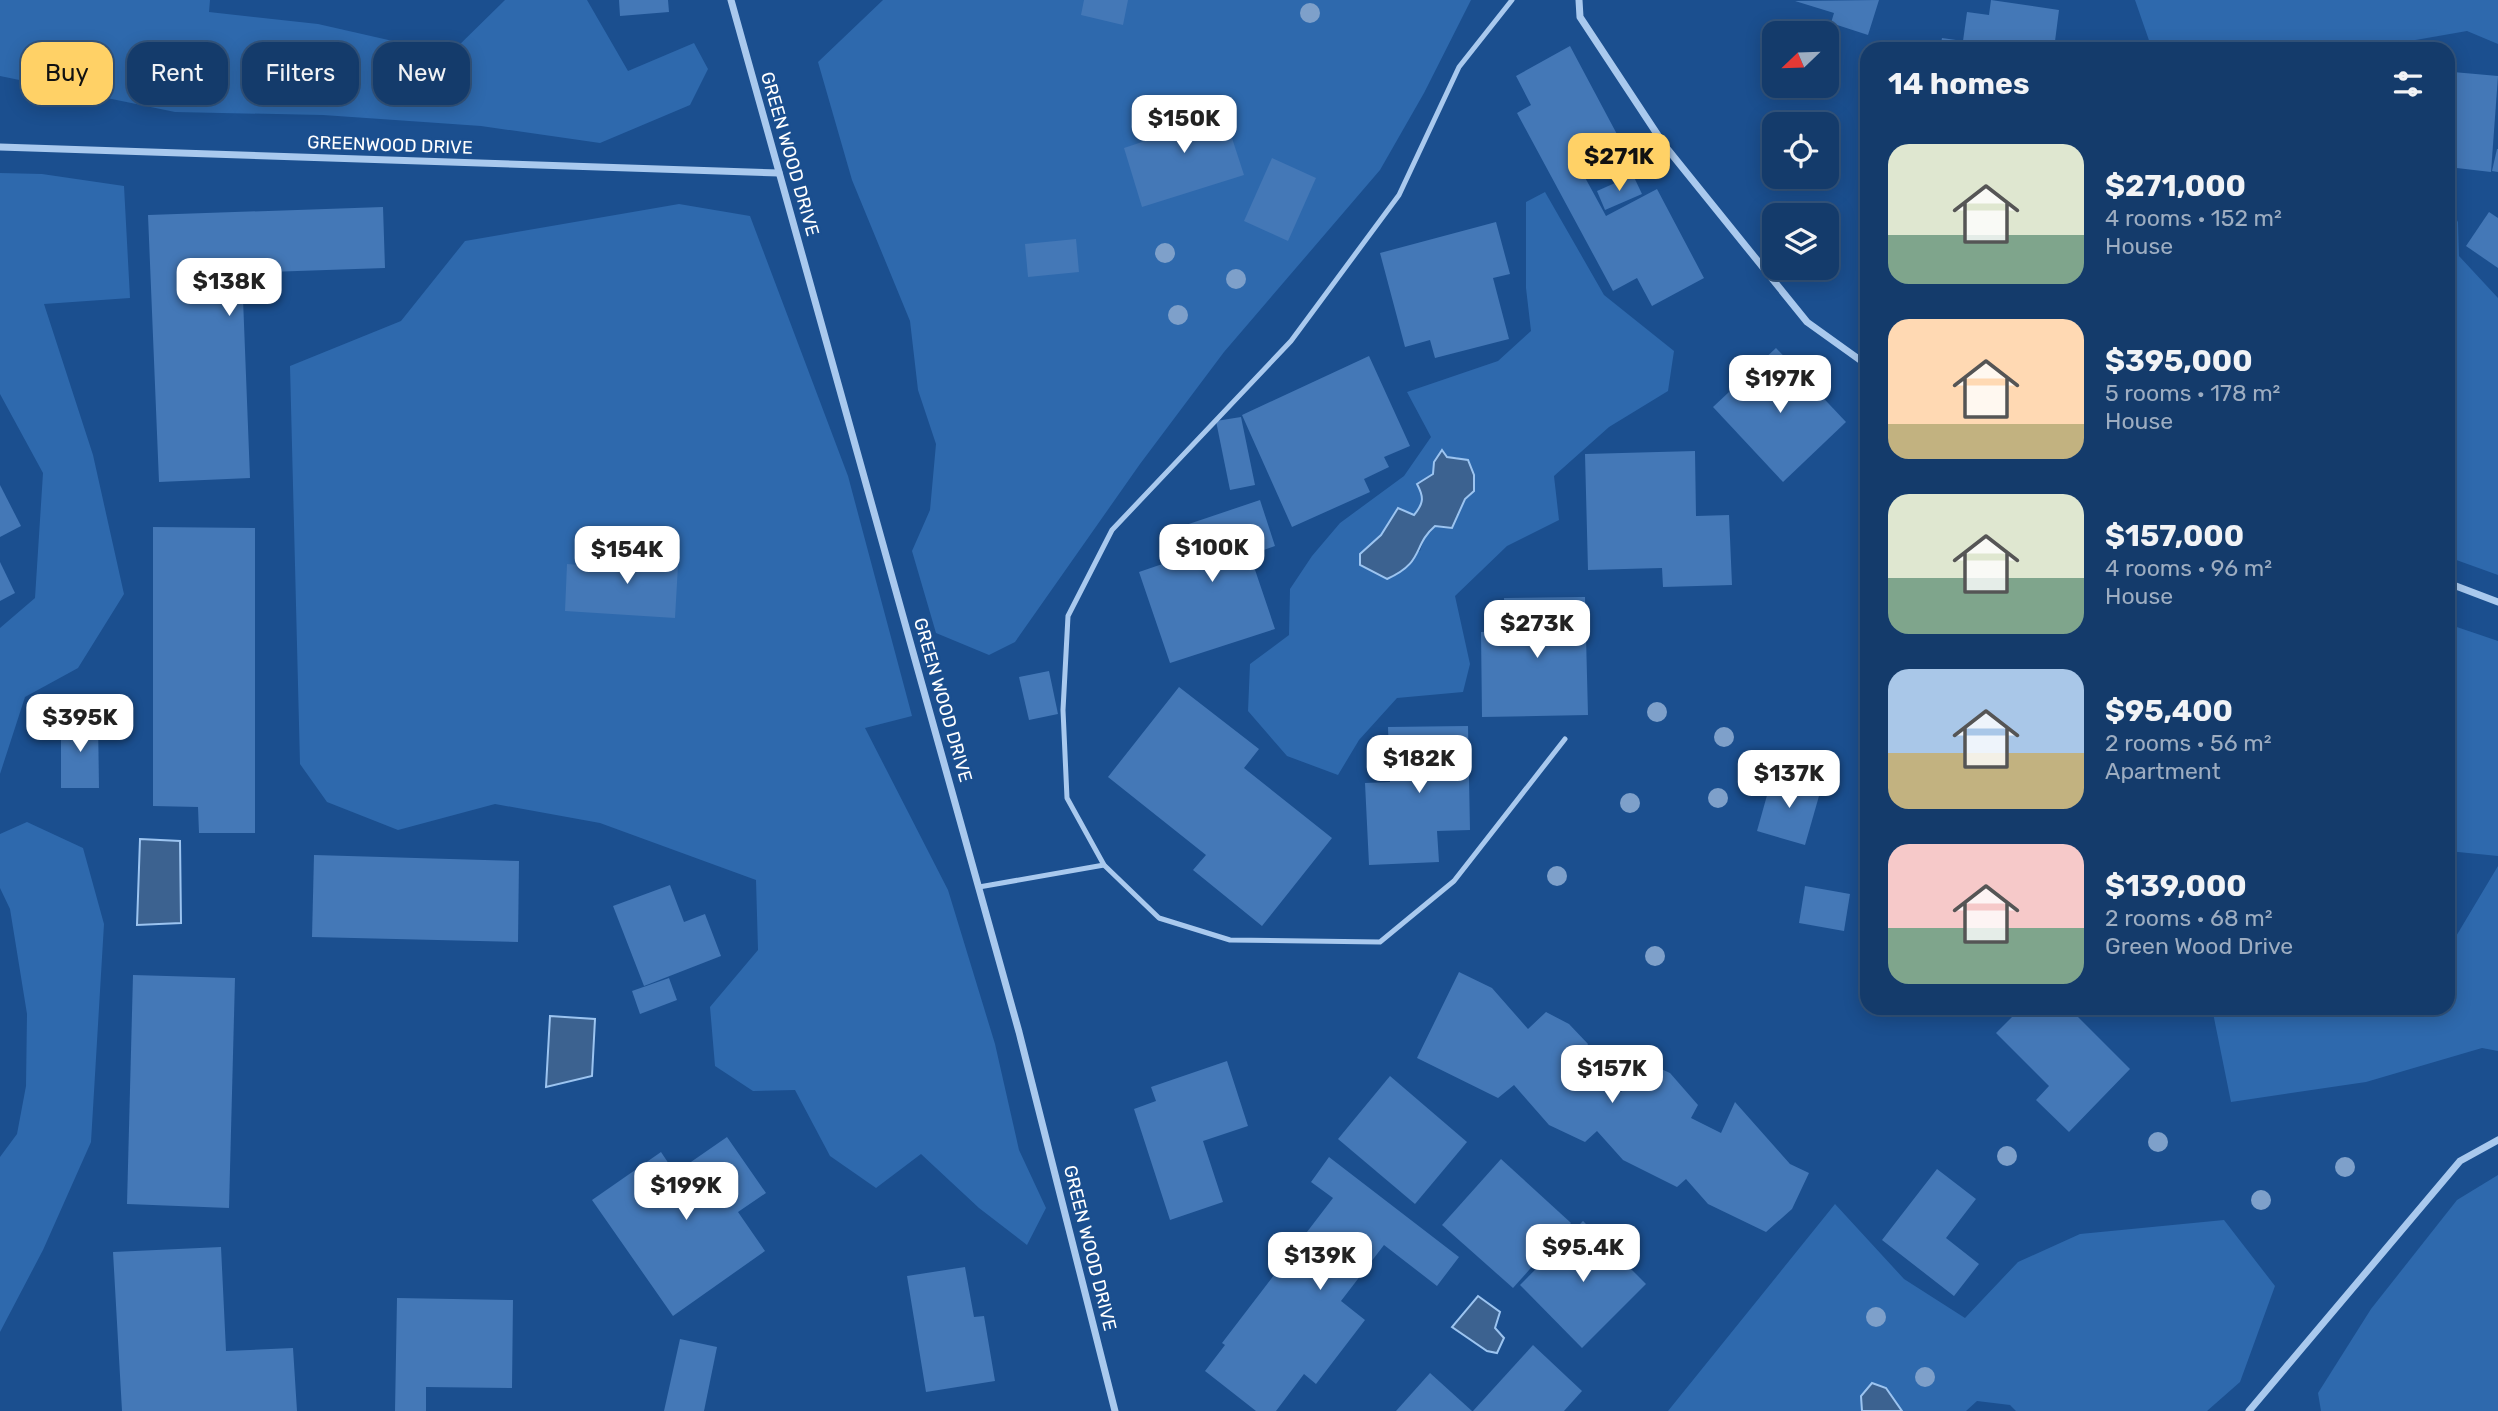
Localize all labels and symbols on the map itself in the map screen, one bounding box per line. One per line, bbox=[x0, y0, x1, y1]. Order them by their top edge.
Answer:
north arrow bbox=[1762, 21, 1839, 98]
street label: GREEN WOOD DRIVE bbox=[756, 69, 824, 239]
pin: $150K bbox=[1135, 96, 1233, 155]
street label: GREENWOOD DRIVE bbox=[307, 131, 473, 159]
pin: $271K bbox=[1570, 134, 1668, 193]
pin: $138K bbox=[180, 258, 278, 318]
pin: $197K bbox=[1731, 356, 1829, 415]
pin: $100K bbox=[1163, 524, 1261, 584]
pin: $154K bbox=[578, 526, 676, 586]
pin: $273K bbox=[1488, 600, 1586, 660]
street label: GREEN WOOD DRIVE bbox=[909, 615, 977, 785]
pin: $395K bbox=[31, 694, 129, 754]
pin: $182K bbox=[1370, 736, 1468, 795]
pin: $137K bbox=[1740, 750, 1838, 810]
pin: $157K bbox=[1563, 1046, 1661, 1105]
pin: $199K bbox=[637, 1162, 735, 1222]
street label: GREEN WOOD DRIVE bbox=[1059, 1163, 1121, 1333]
pin: $95.4K bbox=[1526, 1224, 1640, 1284]
pin: $139K bbox=[1271, 1232, 1369, 1292]

